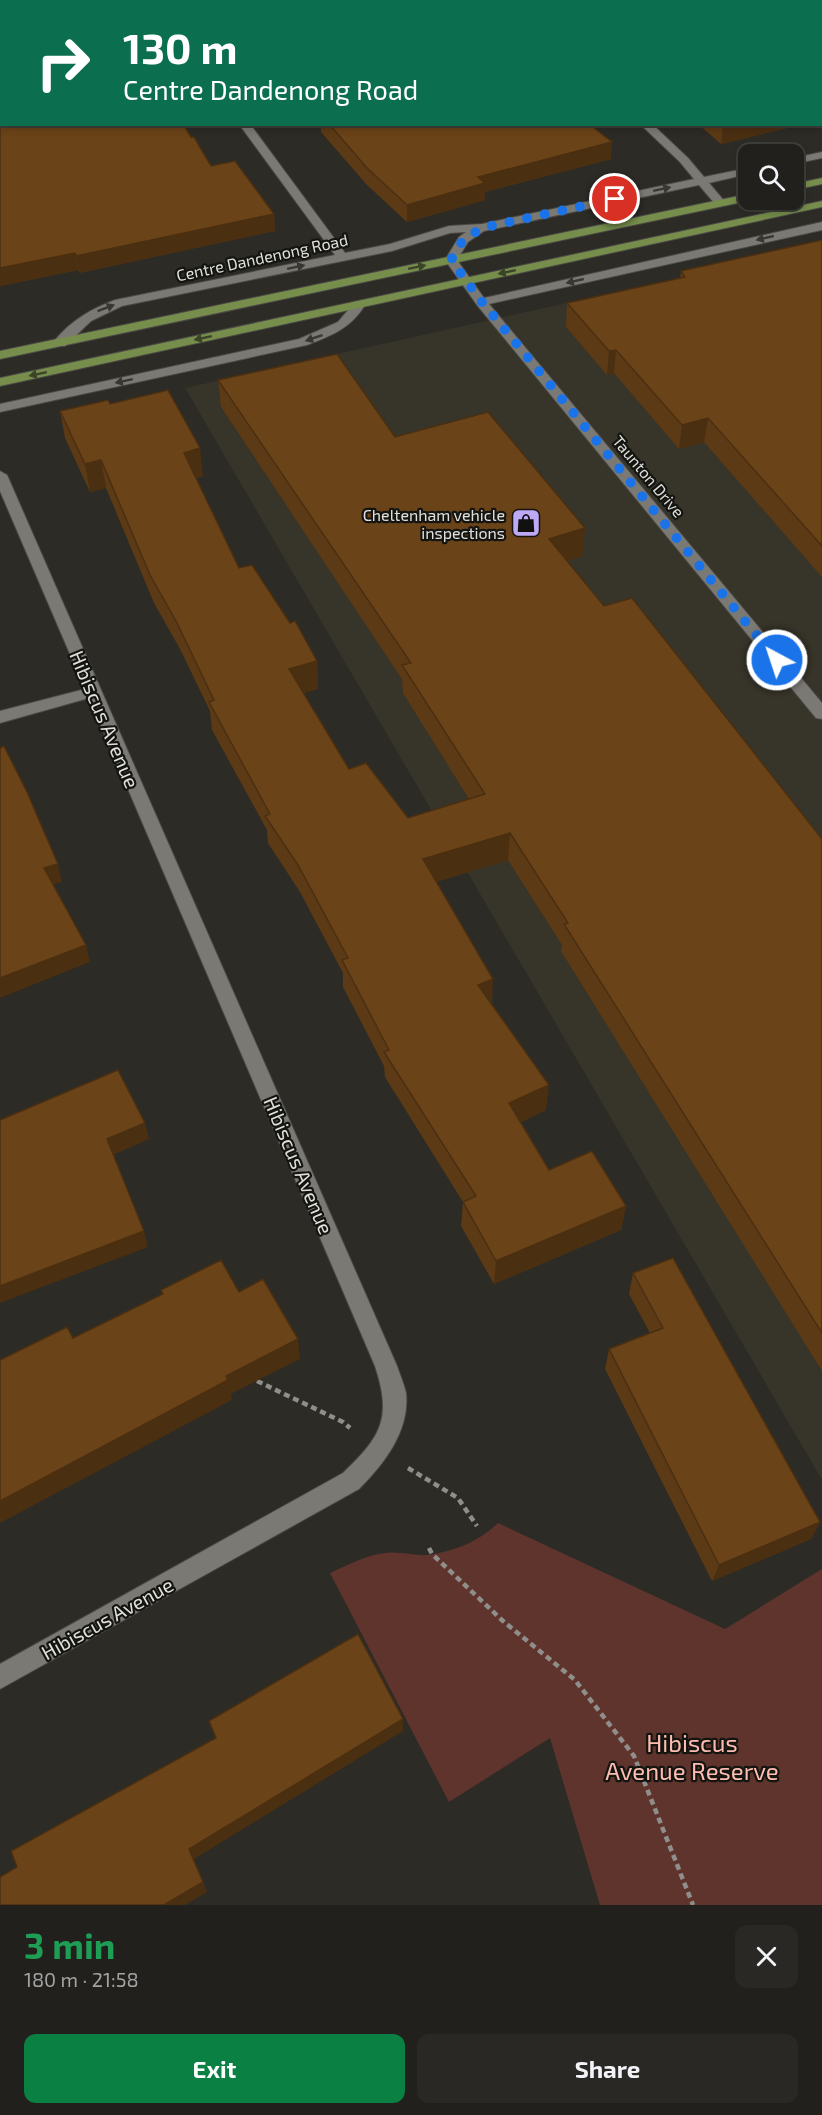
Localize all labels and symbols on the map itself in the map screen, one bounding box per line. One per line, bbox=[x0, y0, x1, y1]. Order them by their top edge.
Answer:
pin bbox=[589, 173, 640, 224]
one-way arrow bbox=[653, 184, 672, 193]
street label: Centre Dandenong Road bbox=[174, 230, 350, 284]
one-way arrow bbox=[756, 234, 774, 244]
one-way arrow bbox=[287, 261, 305, 271]
one-way arrow bbox=[407, 262, 426, 272]
one-way arrow bbox=[498, 268, 516, 278]
one-way arrow bbox=[565, 276, 584, 286]
one-way arrow bbox=[97, 303, 115, 313]
one-way arrow bbox=[305, 333, 323, 343]
one-way arrow bbox=[193, 334, 212, 343]
one-way arrow bbox=[28, 370, 47, 379]
one-way arrow bbox=[114, 377, 133, 386]
street label: Taunton Drive bbox=[609, 431, 689, 521]
place label: Cheltenham vehicle inspections bbox=[363, 505, 505, 542]
shop icon: Cheltenham vehicle inspections bbox=[510, 507, 542, 539]
position arrow bbox=[745, 628, 809, 692]
street label: Hibiscus Avenue bbox=[65, 647, 145, 791]
street label: Hibiscus Avenue bbox=[259, 1093, 339, 1237]
street label: Hibiscus Avenue bbox=[37, 1572, 177, 1664]
park label: Hibiscus Avenue Reserve bbox=[605, 1728, 779, 1785]

